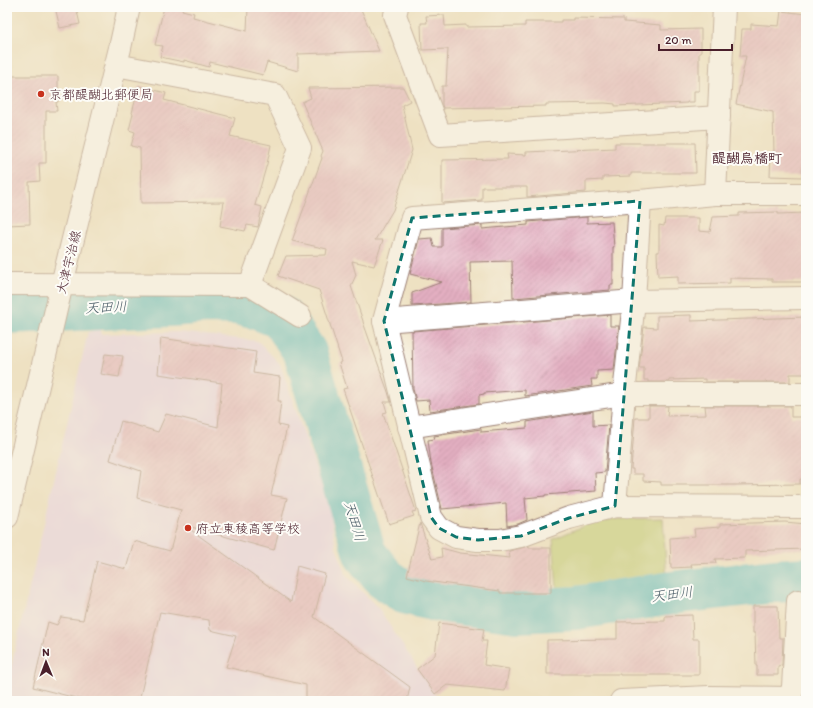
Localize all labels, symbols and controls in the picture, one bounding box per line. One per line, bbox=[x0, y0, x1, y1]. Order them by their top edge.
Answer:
scale bar bbox=[659, 26, 732, 52]
text: 20 m bbox=[665, 33, 692, 47]
place label: 京都醍醐北郵便局 bbox=[49, 87, 153, 102]
marker: 京都醍醐北郵便局 bbox=[36, 89, 46, 99]
district label: 醍醐烏橋町 bbox=[712, 150, 782, 167]
street label: 大津宇治線 bbox=[53, 228, 84, 295]
water label: 天田川 bbox=[85, 298, 127, 317]
water label: 天田川 bbox=[340, 499, 369, 544]
place label: 府立東稜高等学校 bbox=[196, 521, 300, 536]
marker: 府立東稜高等学校 bbox=[183, 523, 193, 533]
water label: 天田川 bbox=[650, 584, 694, 605]
north arrow bbox=[26, 642, 66, 682]
text: N bbox=[42, 646, 50, 659]

